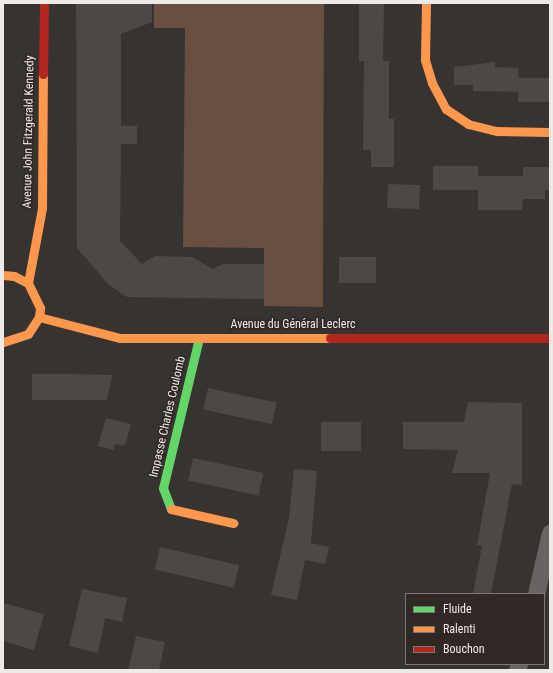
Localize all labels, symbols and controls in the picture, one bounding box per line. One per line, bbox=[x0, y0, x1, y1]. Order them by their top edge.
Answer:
street label: Avenue John Fitzgerald Kennedy bbox=[20, 55, 38, 209]
street label: Avenue du Général Leclerc bbox=[231, 318, 355, 332]
street label: Impasse Charles Coulomb bbox=[147, 355, 189, 479]
legend bbox=[405, 593, 545, 665]
text: Fluide bbox=[443, 602, 472, 616]
text: Ralenti bbox=[443, 622, 476, 636]
text: Bouchon bbox=[443, 642, 485, 656]

